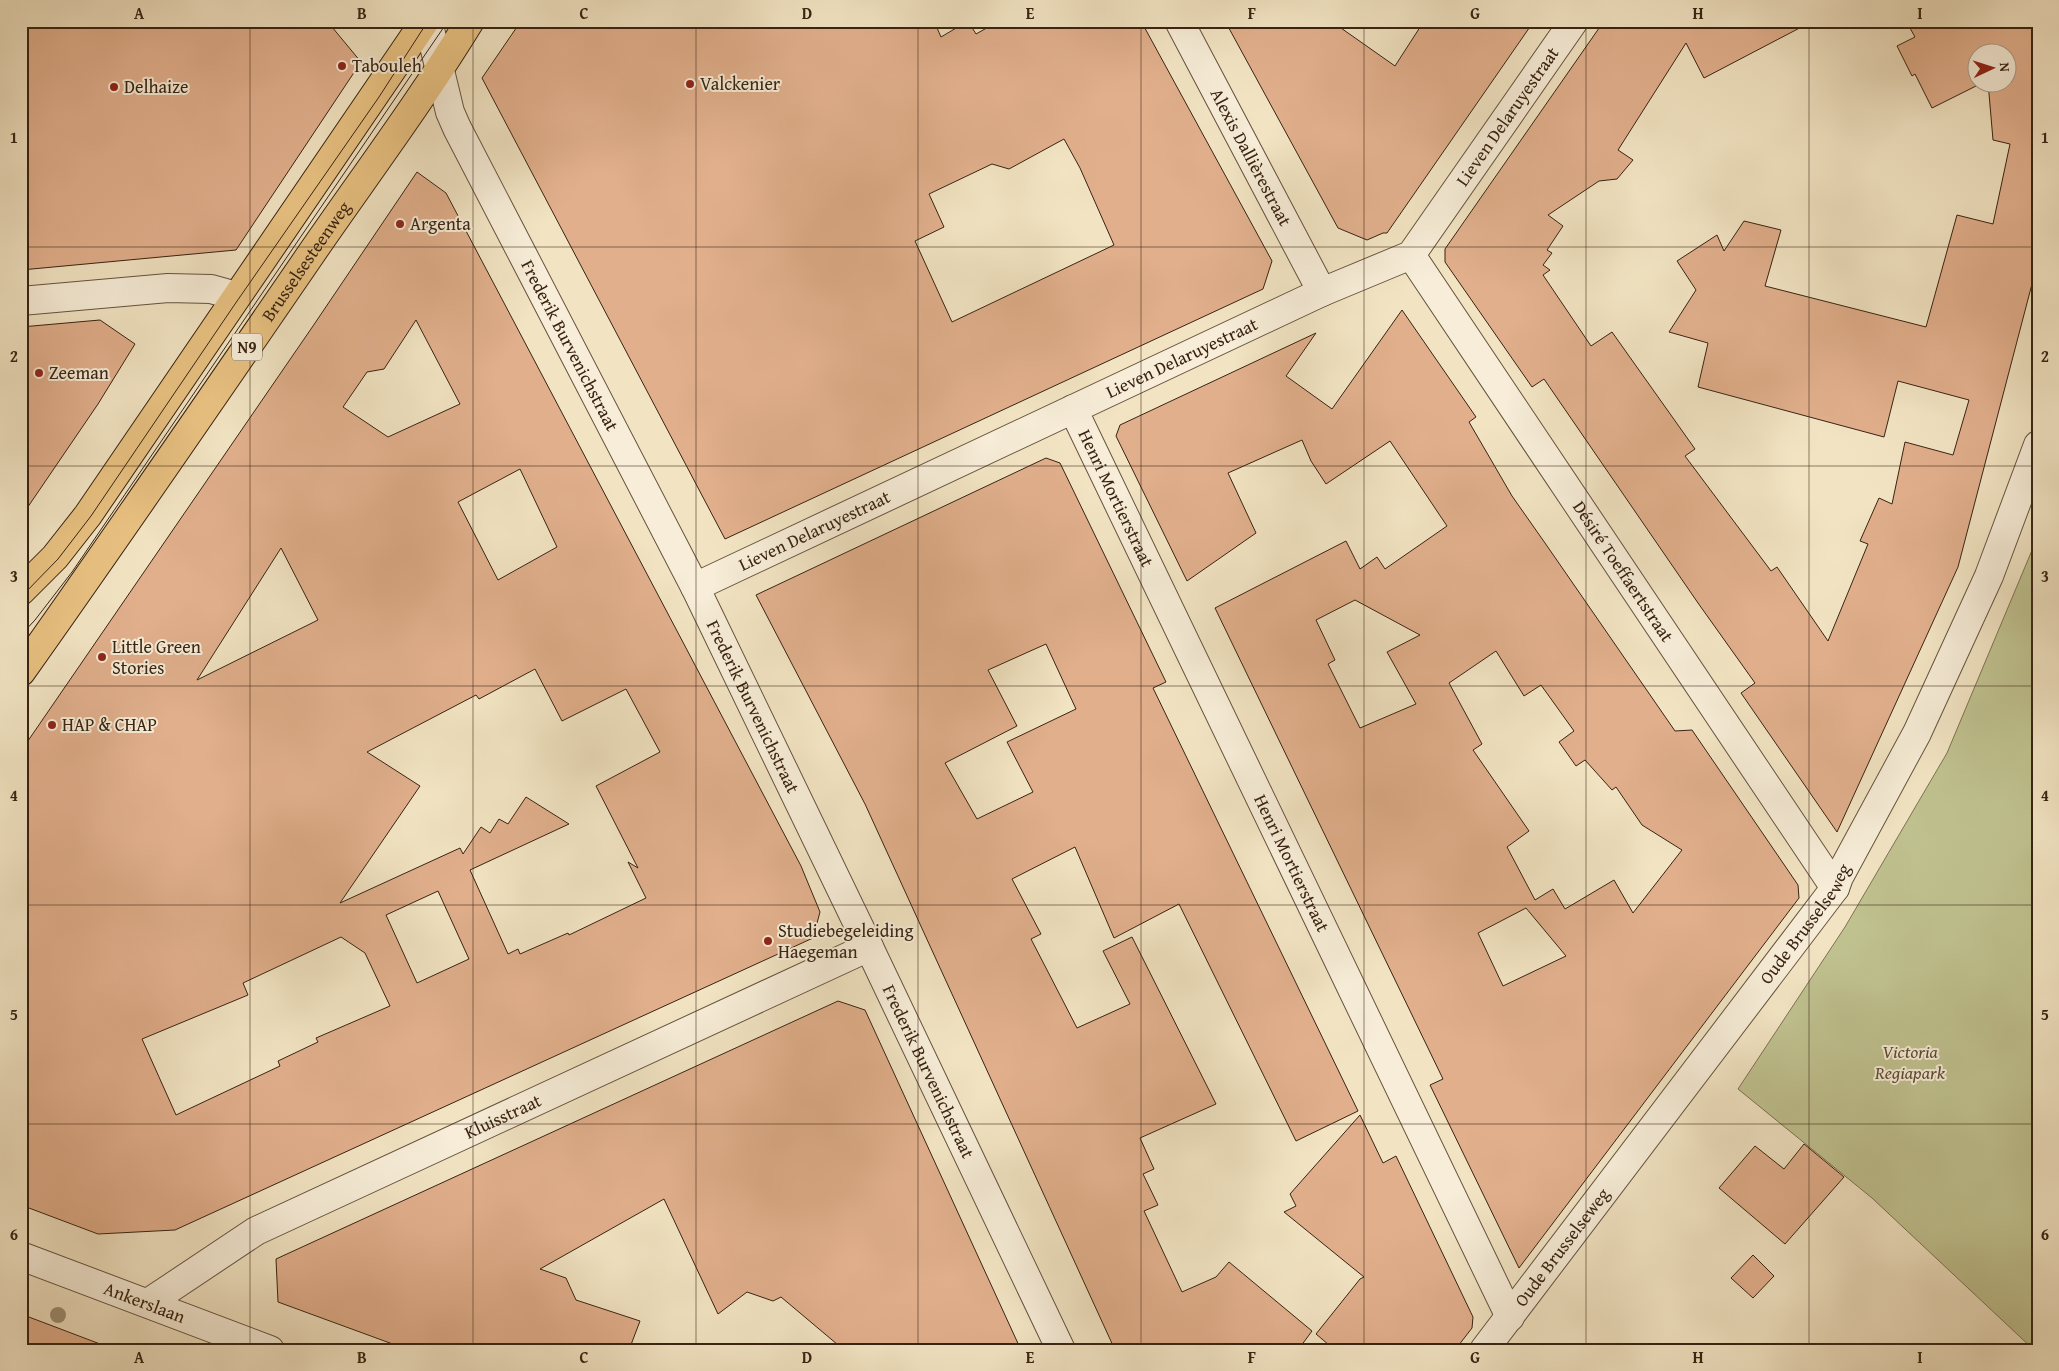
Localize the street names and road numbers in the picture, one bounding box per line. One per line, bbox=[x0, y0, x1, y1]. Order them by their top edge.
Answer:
street label: Lieven Delaruyestraat bbox=[1449, 40, 1566, 192]
street label: Alexis Dallièrestraat bbox=[1204, 83, 1299, 231]
street label: Brusselsesteenweg bbox=[255, 195, 357, 327]
street label: Frederik Burvenichstraat bbox=[515, 255, 626, 436]
street label: Lieven Delaruyestraat bbox=[1101, 310, 1262, 405]
road number: N9 bbox=[232, 334, 262, 361]
street label: Henri Mortierstraat bbox=[1072, 425, 1161, 572]
street label: Lieven Delaruyestraat bbox=[734, 483, 895, 578]
street label: Désiré Toeffaertstraat bbox=[1566, 495, 1681, 648]
street label: Frederik Burvenichstraat bbox=[700, 615, 807, 798]
street label: Henri Mortierstraat bbox=[1247, 790, 1337, 937]
street label: Oude Brusselseweg bbox=[1753, 858, 1857, 990]
street label: Frederik Burvenichstraat bbox=[876, 980, 982, 1163]
street label: Kluisstraat bbox=[460, 1086, 546, 1146]
street label: Oude Brusselseweg bbox=[1508, 1182, 1616, 1312]
street label: Ankerslaan bbox=[100, 1275, 189, 1330]

